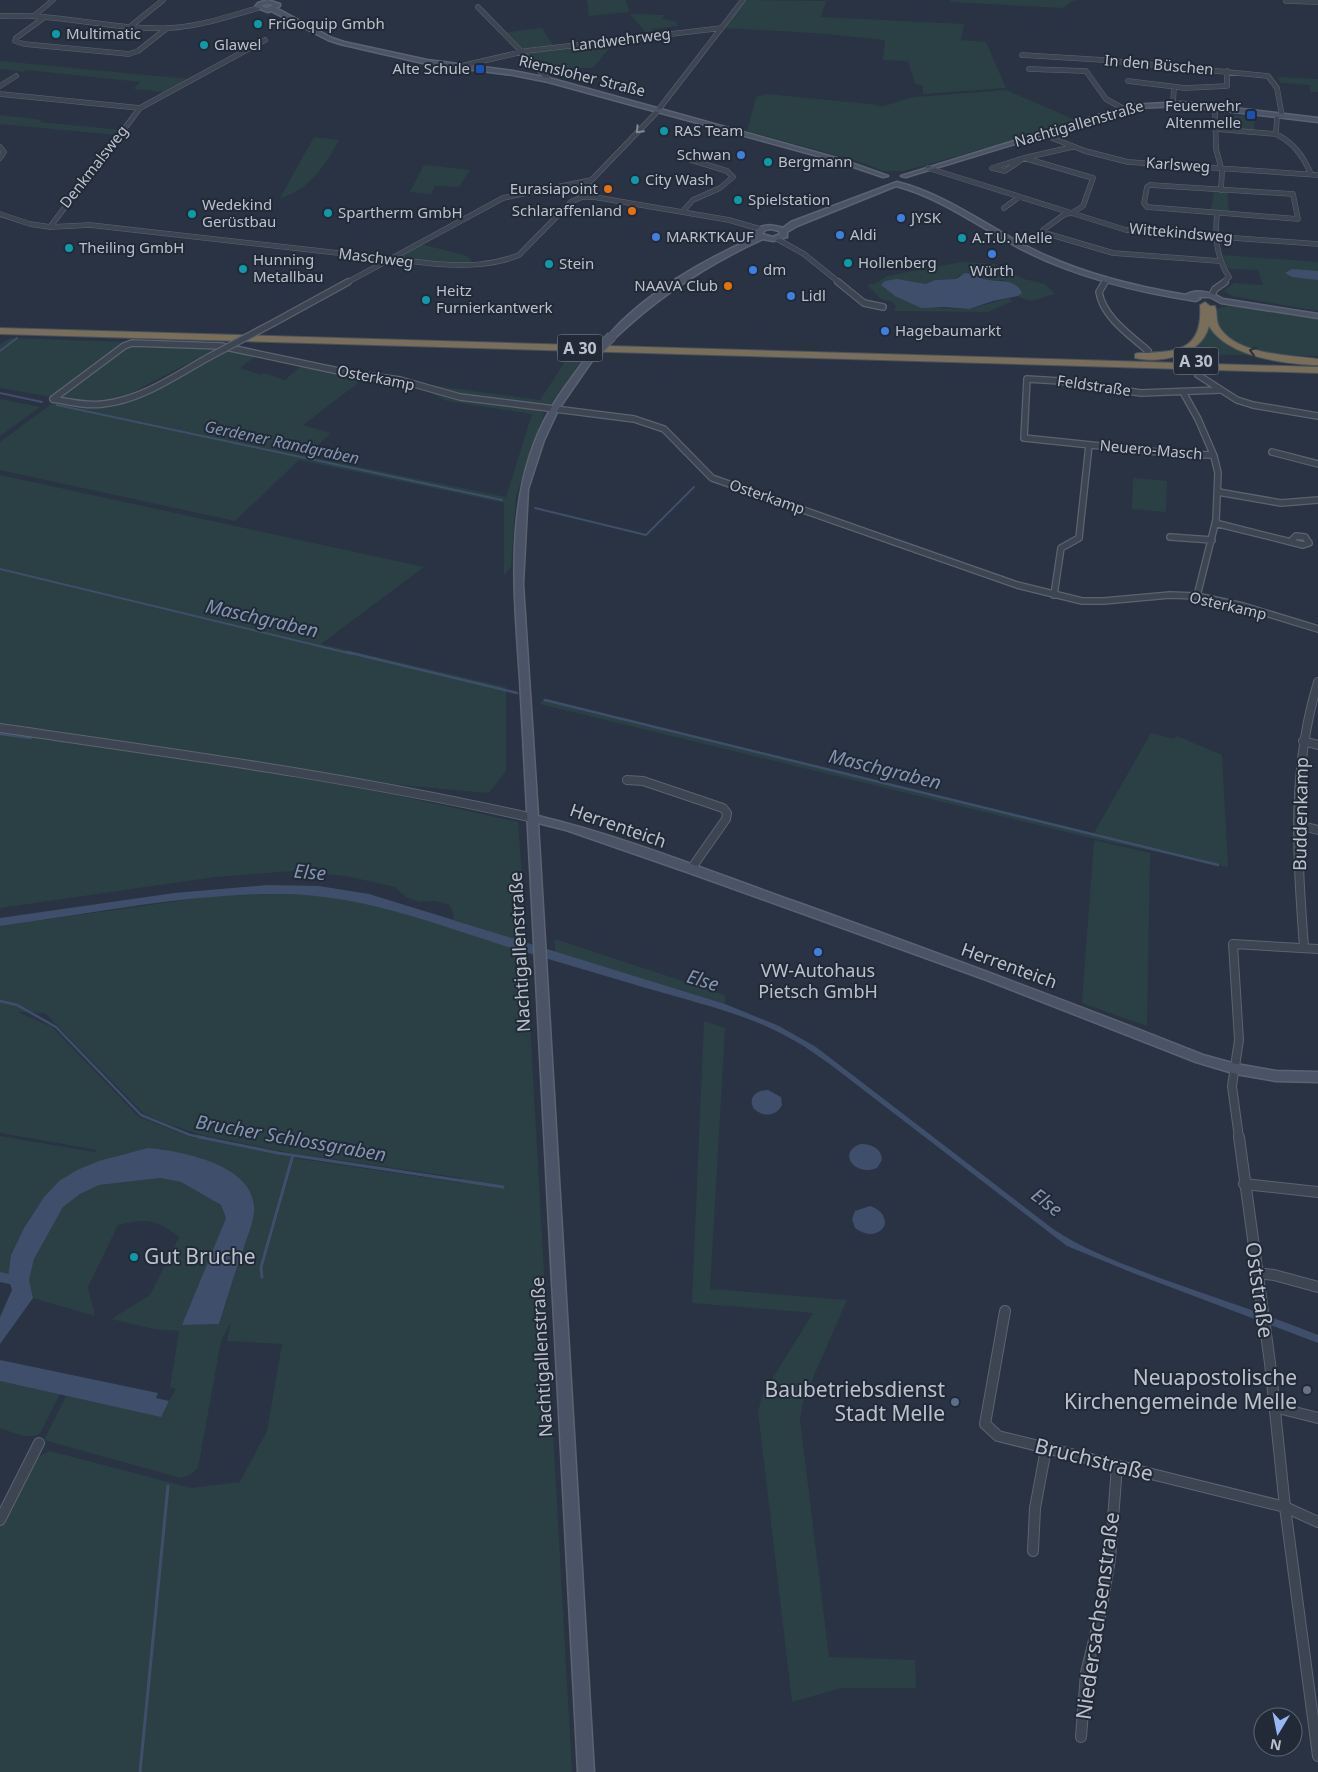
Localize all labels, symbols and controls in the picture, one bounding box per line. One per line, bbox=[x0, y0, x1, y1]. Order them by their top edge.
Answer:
place label: FriGoquip Gmbh bbox=[268, 13, 385, 33]
marker: FriGoquip Gmbh bbox=[252, 18, 264, 30]
place label: Multimatic bbox=[66, 23, 141, 43]
street label: Landwehrweg bbox=[570, 23, 672, 55]
marker: Multimatic bbox=[50, 28, 62, 40]
place label: Glawel bbox=[214, 34, 261, 54]
marker: Glawel bbox=[198, 39, 210, 51]
street label: In den Büschen bbox=[1104, 49, 1215, 79]
street label: Riemsloher Straße bbox=[517, 50, 648, 100]
place label: Alte Schule bbox=[392, 58, 470, 78]
marker: Alte Schule bbox=[474, 63, 486, 75]
street label: Nachtigallenstraße bbox=[1012, 95, 1146, 151]
place label: Feuerwehr Altenmelle bbox=[1165, 95, 1241, 132]
marker: Feuerwehr Altenmelle bbox=[1245, 109, 1257, 121]
place label: RAS Team bbox=[674, 120, 743, 140]
street label: Denkmalsweg bbox=[55, 121, 132, 212]
one-way arrow bbox=[636, 125, 645, 134]
marker: RAS Team bbox=[658, 125, 670, 137]
place label: Schwan bbox=[677, 144, 731, 164]
marker: Schwan bbox=[735, 149, 747, 161]
place label: Bergmann bbox=[778, 151, 852, 171]
street label: Karlsweg bbox=[1145, 152, 1211, 176]
marker: Bergmann bbox=[762, 156, 774, 168]
place label: City Wash bbox=[645, 169, 714, 189]
marker: City Wash bbox=[629, 174, 641, 186]
place label: Eurasiapoint bbox=[510, 178, 599, 198]
marker: Eurasiapoint bbox=[602, 183, 614, 195]
place label: Spielstation bbox=[748, 189, 830, 209]
place label: Wedekind Gerüstbau bbox=[202, 194, 276, 231]
marker: Spielstation bbox=[732, 194, 744, 206]
place label: Schlaraffenland bbox=[512, 200, 622, 220]
place label: Spartherm GmbH bbox=[338, 202, 463, 222]
marker: Schlaraffenland bbox=[626, 205, 638, 217]
marker: Spartherm GmbH bbox=[322, 207, 334, 219]
place label: JYSK bbox=[909, 207, 942, 227]
marker: Wedekind Gerüstbau bbox=[186, 208, 198, 220]
marker: JYSK bbox=[895, 212, 907, 224]
street label: Wittekindsweg bbox=[1128, 218, 1234, 247]
place label: Aldi bbox=[850, 224, 877, 244]
place label: MARKTKAUF bbox=[666, 226, 754, 246]
place label: A.T.U. Melle bbox=[972, 227, 1053, 247]
marker: Aldi bbox=[834, 229, 846, 241]
marker: MARKTKAUF bbox=[650, 231, 662, 243]
marker: A.T.U. Melle bbox=[956, 232, 968, 244]
place label: Theiling GmbH bbox=[79, 237, 184, 257]
marker: Theiling GmbH bbox=[63, 242, 75, 254]
street label: Maschweg bbox=[338, 243, 415, 272]
marker: Würth bbox=[986, 248, 998, 260]
place label: Hunning Metallbau bbox=[253, 249, 324, 286]
place label: Hollenberg bbox=[858, 252, 937, 272]
place label: Stein bbox=[559, 253, 594, 273]
marker: Hollenberg bbox=[842, 257, 854, 269]
marker: Stein bbox=[543, 258, 555, 270]
place label: dm bbox=[763, 259, 786, 279]
place label: Würth bbox=[970, 260, 1014, 280]
marker: Hunning Metallbau bbox=[237, 263, 249, 275]
marker: dm bbox=[747, 264, 759, 276]
place label: NAAVA Club bbox=[634, 275, 718, 295]
place label: Heitz Furnierkantwerk bbox=[436, 280, 553, 317]
marker: NAAVA Club bbox=[722, 280, 734, 292]
place label: Lidl bbox=[801, 285, 826, 305]
marker: Lidl bbox=[785, 290, 797, 302]
marker: Heitz Furnierkantwerk bbox=[420, 294, 432, 306]
place label: Hagebaumarkt bbox=[895, 320, 1002, 340]
marker: Hagebaumarkt bbox=[879, 325, 891, 337]
road number: A 30 bbox=[558, 334, 602, 362]
one-way arrow bbox=[1249, 346, 1258, 356]
road number: A 30 bbox=[1174, 348, 1218, 374]
street label: Osterkamp bbox=[336, 360, 417, 394]
street label: Feldstraße bbox=[1056, 370, 1132, 400]
water label: Gerdener Randgraben bbox=[203, 415, 361, 469]
street label: Neuero-Masch bbox=[1099, 435, 1203, 463]
street label: Osterkamp bbox=[727, 474, 808, 518]
street label: Osterkamp bbox=[1188, 586, 1269, 624]
water label: Maschgraben bbox=[203, 592, 321, 644]
water label: Maschgraben bbox=[826, 742, 944, 796]
street label: Buddenkamp bbox=[1287, 757, 1313, 871]
street label: Herrenteich bbox=[567, 797, 670, 853]
water label: Else bbox=[293, 858, 327, 886]
street label: Nachtigallenstraße bbox=[503, 871, 535, 1033]
street label: Herrenteich bbox=[958, 937, 1061, 993]
marker: VW-Autohaus Pietsch GmbH bbox=[812, 946, 824, 958]
place label: VW-Autohaus Pietsch GmbH bbox=[758, 958, 878, 1003]
water label: Else bbox=[684, 963, 722, 997]
water label: Brucher Schlossgraben bbox=[194, 1108, 388, 1168]
water label: Else bbox=[1026, 1182, 1068, 1222]
street label: Oststraße bbox=[1239, 1240, 1281, 1340]
place label: Gut Bruche bbox=[144, 1242, 256, 1270]
marker: Gut Bruche bbox=[128, 1251, 140, 1263]
street label: Nachtigallenstraße bbox=[525, 1276, 557, 1438]
place label: Neuapostolische Kirchengemeinde Melle bbox=[1064, 1363, 1297, 1415]
place label: Baubetriebsdienst Stadt Melle bbox=[765, 1375, 945, 1427]
marker: Neuapostolische Kirchengemeinde Melle bbox=[1301, 1384, 1313, 1396]
marker: Baubetriebsdienst Stadt Melle bbox=[949, 1396, 961, 1408]
street label: Bruchstraße bbox=[1032, 1431, 1156, 1487]
street label: Niedersachsenstraße bbox=[1069, 1510, 1125, 1721]
north arrow bbox=[1253, 1707, 1303, 1757]
text: N bbox=[1268, 1735, 1283, 1756]

